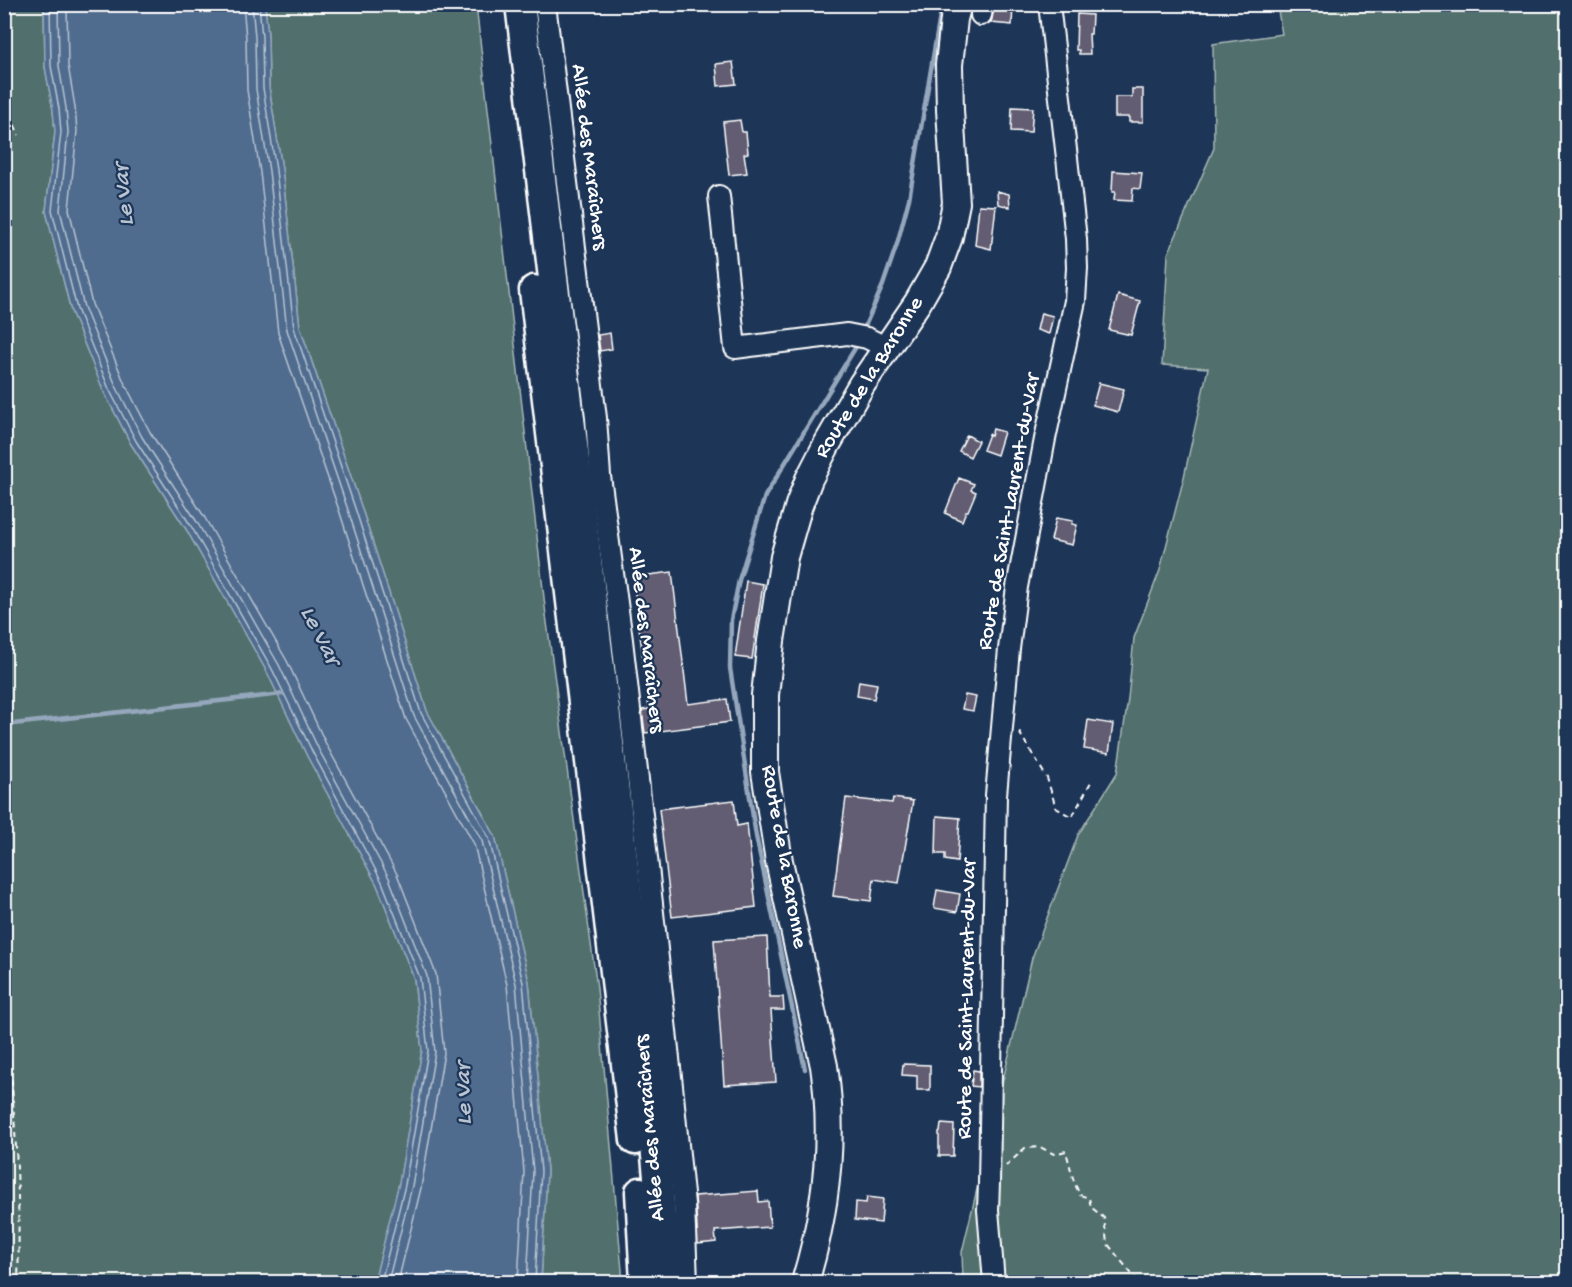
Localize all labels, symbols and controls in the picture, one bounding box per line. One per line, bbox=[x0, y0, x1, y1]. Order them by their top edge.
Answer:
street label: Allée des Maraîchers bbox=[564, 63, 612, 252]
water label: Le Var bbox=[107, 158, 142, 227]
street label: Route de la Baronne bbox=[810, 292, 931, 464]
street label: Route de Saint-Laurent-du-Var bbox=[973, 370, 1048, 652]
street label: Allée des Maraîchers bbox=[621, 546, 669, 735]
water label: Le Var bbox=[292, 602, 348, 674]
street label: Route de la Baronne bbox=[754, 763, 812, 951]
street label: Route de Saint-Laurent-du-Var bbox=[953, 856, 983, 1139]
street label: Allée des Maraîchers bbox=[630, 1033, 672, 1222]
water label: Le Var bbox=[450, 1058, 480, 1125]

